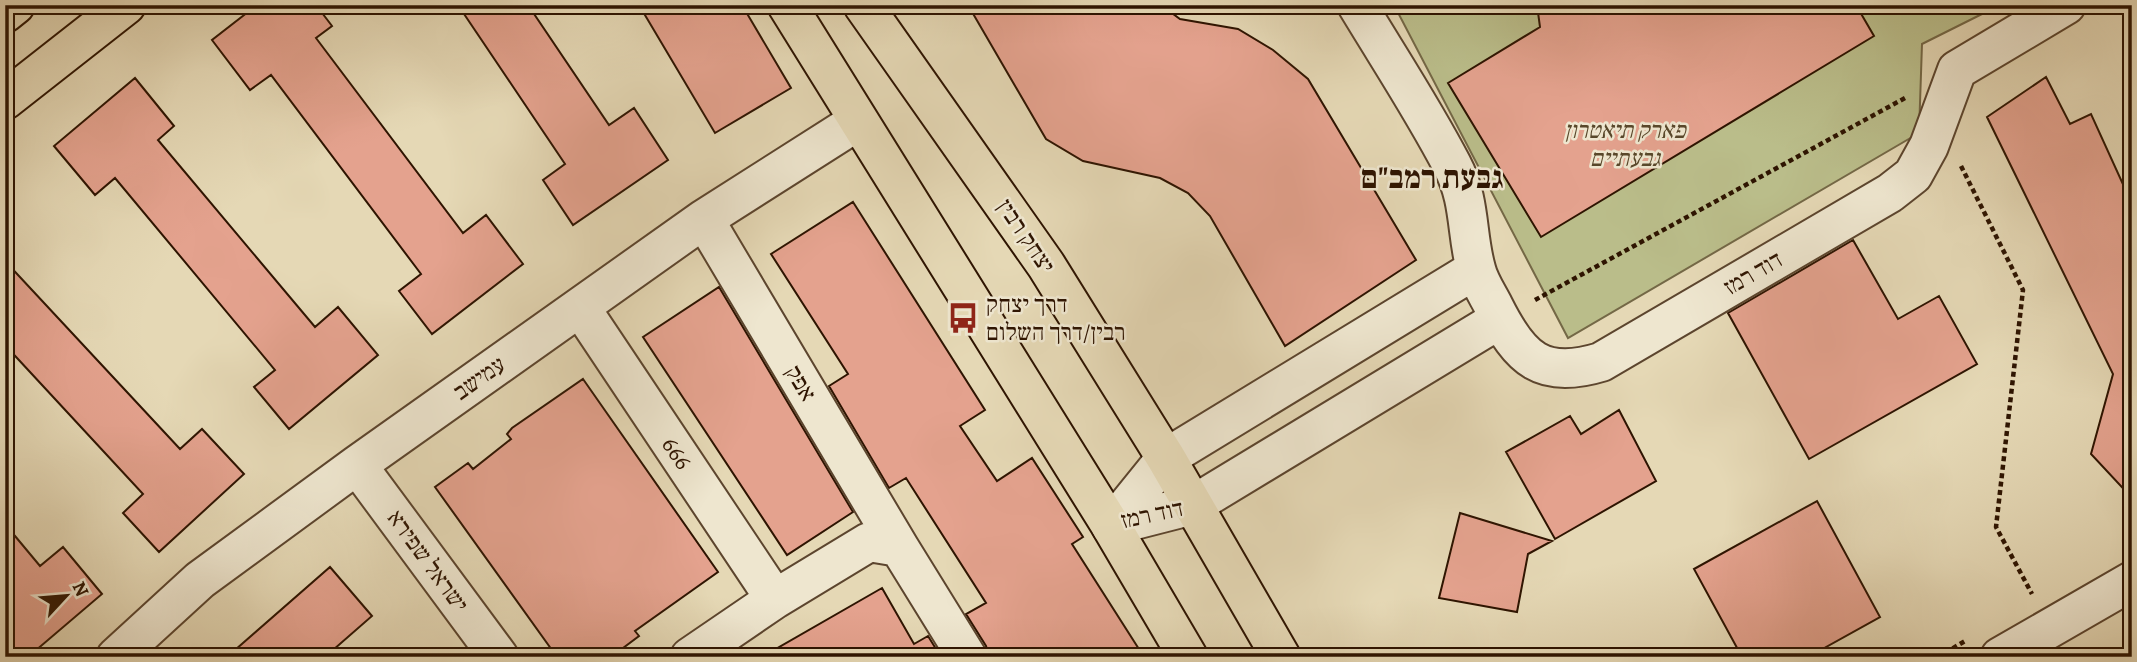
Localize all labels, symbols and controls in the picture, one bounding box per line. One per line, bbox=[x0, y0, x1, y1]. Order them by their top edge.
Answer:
park label: פארק תיאטרון גבעתיים bbox=[1564, 114, 1687, 174]
district label: גבעת רמב"ם bbox=[1361, 155, 1503, 199]
street label: יצחק רבין bbox=[990, 193, 1062, 279]
street label: דוד רמז bbox=[1718, 243, 1788, 303]
place label: דרך יצחק רבין/דרך השלום bbox=[986, 288, 1126, 348]
bus stop icon: דרך יצחק רבין/דרך השלום bbox=[946, 301, 980, 335]
street label: עמישב bbox=[446, 349, 512, 407]
street label: אפק bbox=[778, 359, 824, 407]
street label: 666 bbox=[654, 430, 700, 476]
street label: דוד רמז bbox=[1118, 492, 1186, 536]
street label: ישראל שפירא bbox=[380, 503, 476, 619]
north arrow bbox=[32, 560, 102, 630]
text: N bbox=[66, 577, 95, 601]

